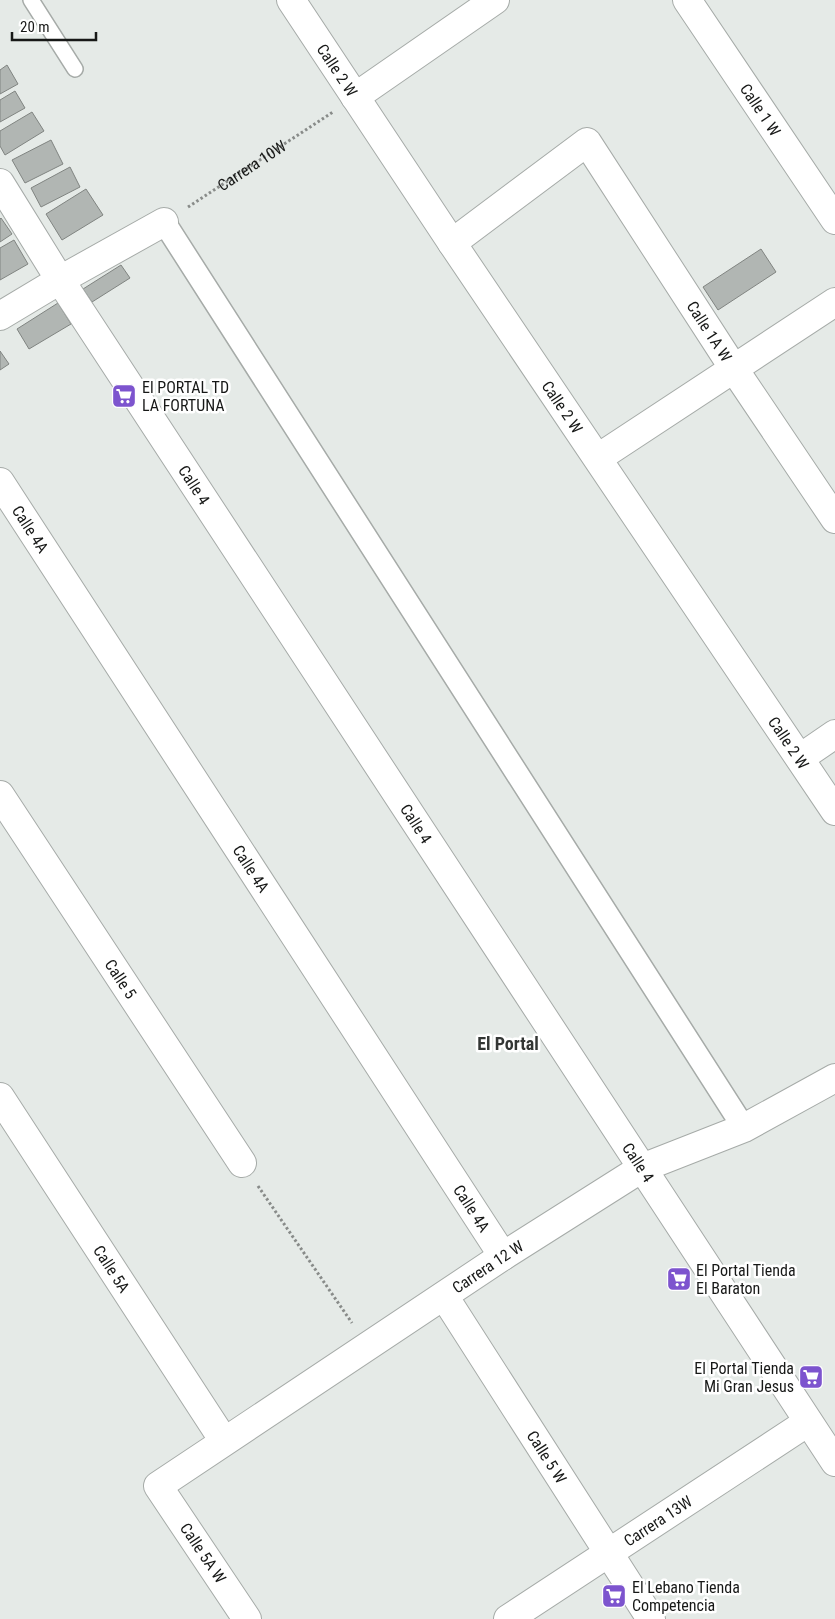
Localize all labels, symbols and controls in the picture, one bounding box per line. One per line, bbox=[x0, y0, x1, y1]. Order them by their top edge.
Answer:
scale bar bbox=[12, 10, 96, 42]
text: 20 m bbox=[20, 18, 50, 36]
street label: Calle 2 W bbox=[313, 40, 362, 100]
street label: Calle 1 W bbox=[736, 80, 785, 139]
street label: Carrera 10W bbox=[214, 136, 289, 195]
street label: Calle 1A W bbox=[683, 297, 736, 365]
street label: Calle 2 W bbox=[538, 377, 587, 437]
place label: El PORTAL TD LA FORTUNA bbox=[142, 378, 229, 415]
supermarket icon: El PORTAL TD LA FORTUNA bbox=[111, 383, 137, 409]
street label: Calle 4 bbox=[175, 462, 214, 508]
street label: Calle 4A bbox=[8, 502, 53, 556]
street label: Calle 2 W bbox=[764, 713, 813, 772]
street label: Calle 4 bbox=[397, 800, 436, 847]
street label: Calle 4A bbox=[229, 841, 273, 896]
street label: Calle 5 bbox=[101, 956, 141, 1002]
district label: El Portal bbox=[477, 1033, 539, 1054]
street label: Calle 4 bbox=[619, 1139, 658, 1186]
street label: Calle 4A bbox=[450, 1181, 494, 1235]
street label: Carrera 12 W bbox=[448, 1236, 527, 1297]
street label: Calle 5A bbox=[90, 1242, 134, 1296]
place label: El Portal Tienda El Baraton bbox=[696, 1261, 796, 1298]
supermarket icon: El Portal Tienda El Baraton bbox=[666, 1266, 692, 1292]
place label: El Portal Tienda Mi Gran Jesus bbox=[694, 1359, 794, 1396]
supermarket icon: El Portal Tienda Mi Gran Jesus bbox=[798, 1364, 824, 1390]
street label: Calle 5 W bbox=[523, 1427, 571, 1487]
street label: Carrera 13W bbox=[620, 1491, 695, 1550]
street label: Calle 5A W bbox=[176, 1519, 230, 1587]
place label: El Lebano Tienda Competencia bbox=[632, 1578, 740, 1615]
supermarket icon: El Lebano Tienda Competencia bbox=[601, 1583, 627, 1609]

